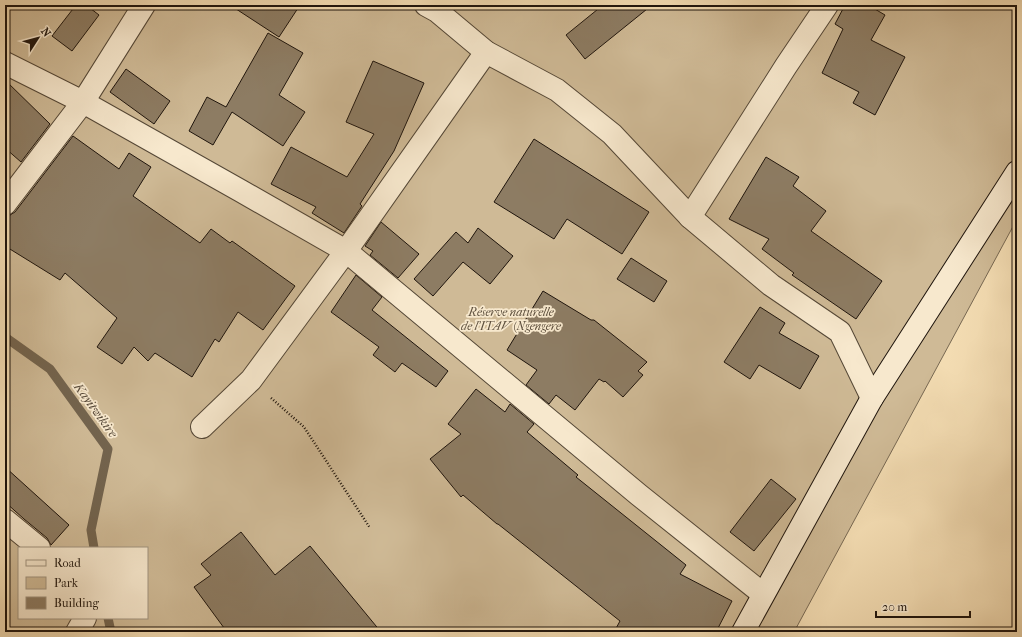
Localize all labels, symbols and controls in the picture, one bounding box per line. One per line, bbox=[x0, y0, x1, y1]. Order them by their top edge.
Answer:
north arrow bbox=[18, 18, 58, 58]
text: N bbox=[38, 25, 54, 40]
park label: Réserve naturelle de l'ITAV (Ngengere bbox=[461, 305, 562, 333]
water label: Kayitwikire bbox=[71, 379, 121, 441]
legend bbox=[18, 547, 148, 619]
text: Road bbox=[54, 556, 81, 570]
text: Park bbox=[54, 576, 79, 590]
scale bar bbox=[876, 593, 970, 619]
text: Building bbox=[54, 596, 99, 610]
text: 20 m bbox=[882, 600, 907, 614]

